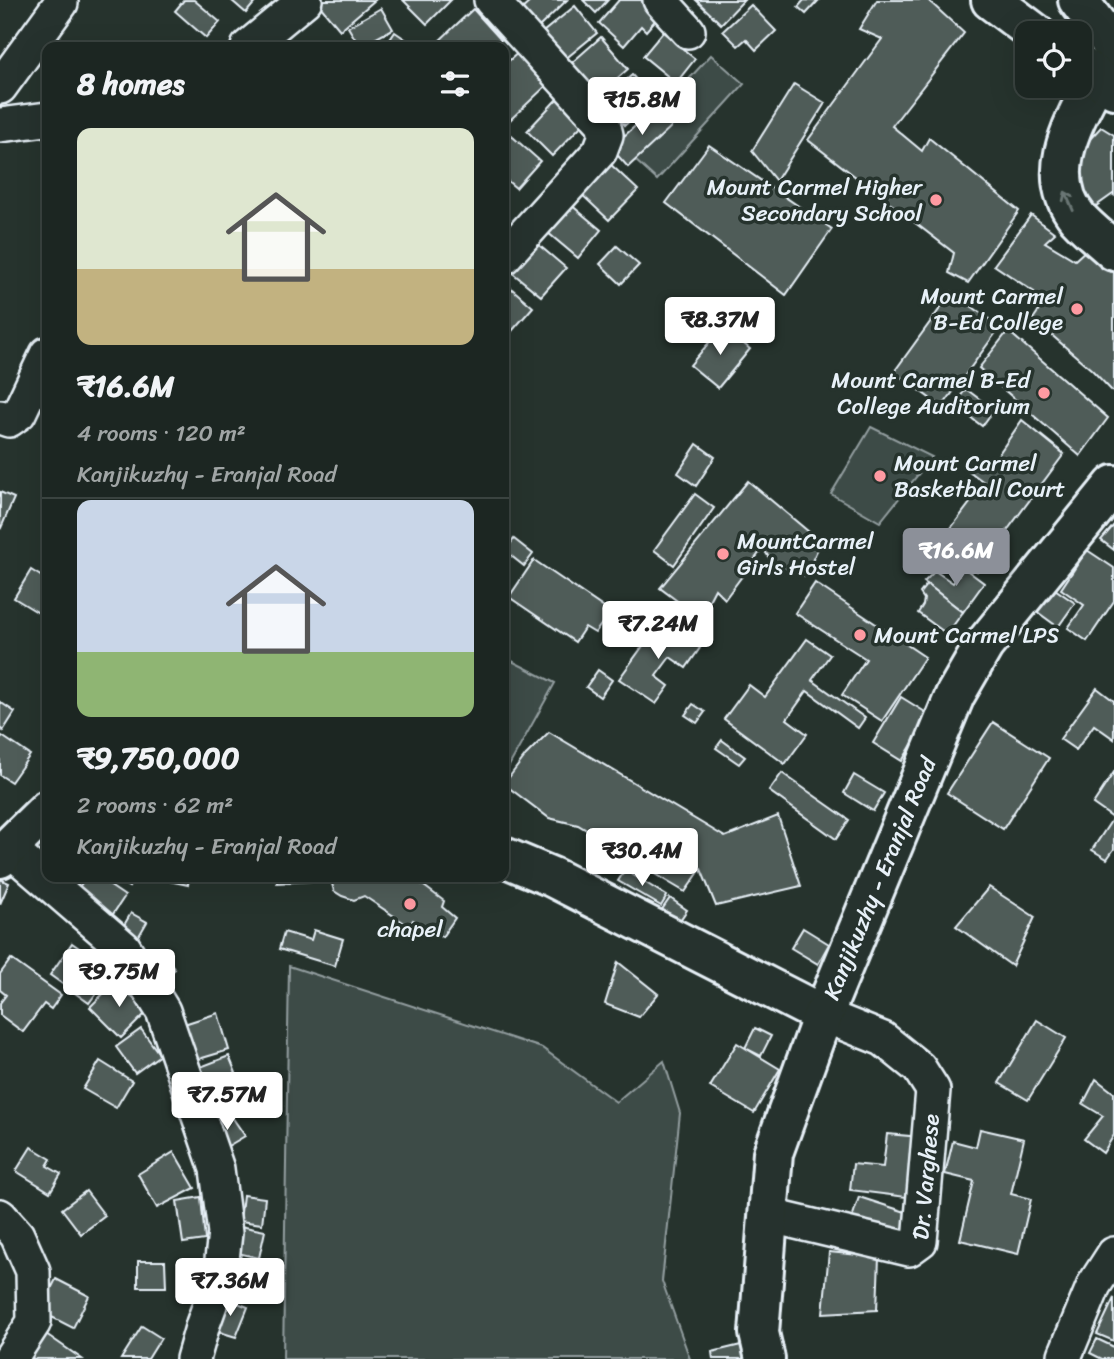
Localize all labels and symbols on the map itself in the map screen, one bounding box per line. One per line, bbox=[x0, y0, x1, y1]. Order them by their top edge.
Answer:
pin: ₹15.8M bbox=[585, 78, 699, 137]
place label: Mount Carmel Higher Secondary School bbox=[707, 167, 924, 234]
one-way arrow bbox=[1062, 191, 1075, 212]
marker: Mount Carmel Higher Secondary School bbox=[928, 192, 944, 208]
place label: Mount Carmel B-Ed College bbox=[920, 276, 1063, 343]
pin: ₹8.37M bbox=[663, 298, 777, 357]
marker: Mount Carmel B-Ed College bbox=[1069, 301, 1085, 317]
place label: Mount Carmel B-Ed College Auditorium bbox=[831, 360, 1032, 427]
marker: Mount Carmel B-Ed College Auditorium bbox=[1036, 385, 1052, 401]
place label: Mount Carmel Basketball Court bbox=[894, 443, 1065, 510]
marker: Mount Carmel Basketball Court bbox=[872, 468, 888, 484]
place label: MountCarmel Girls Hostel bbox=[737, 521, 874, 588]
pin: ₹16.6M bbox=[899, 528, 1013, 588]
marker: MountCarmel Girls Hostel bbox=[715, 546, 731, 562]
pin: ₹7.24M bbox=[601, 602, 715, 661]
place label: Mount Carmel LPS bbox=[874, 615, 1059, 656]
marker: Mount Carmel LPS bbox=[852, 627, 868, 643]
street label: Kanjikuzhy - Eranjal Road bbox=[811, 749, 949, 1006]
pin: ₹30.4M bbox=[585, 828, 699, 888]
marker: chapel bbox=[402, 896, 418, 912]
place label: chapel bbox=[377, 909, 443, 950]
pin: ₹9.75M bbox=[62, 950, 176, 1009]
pin: ₹7.57M bbox=[170, 1072, 284, 1132]
street label: Dr. Varghese bbox=[900, 1112, 951, 1241]
pin: ₹7.36M bbox=[173, 1258, 287, 1318]

